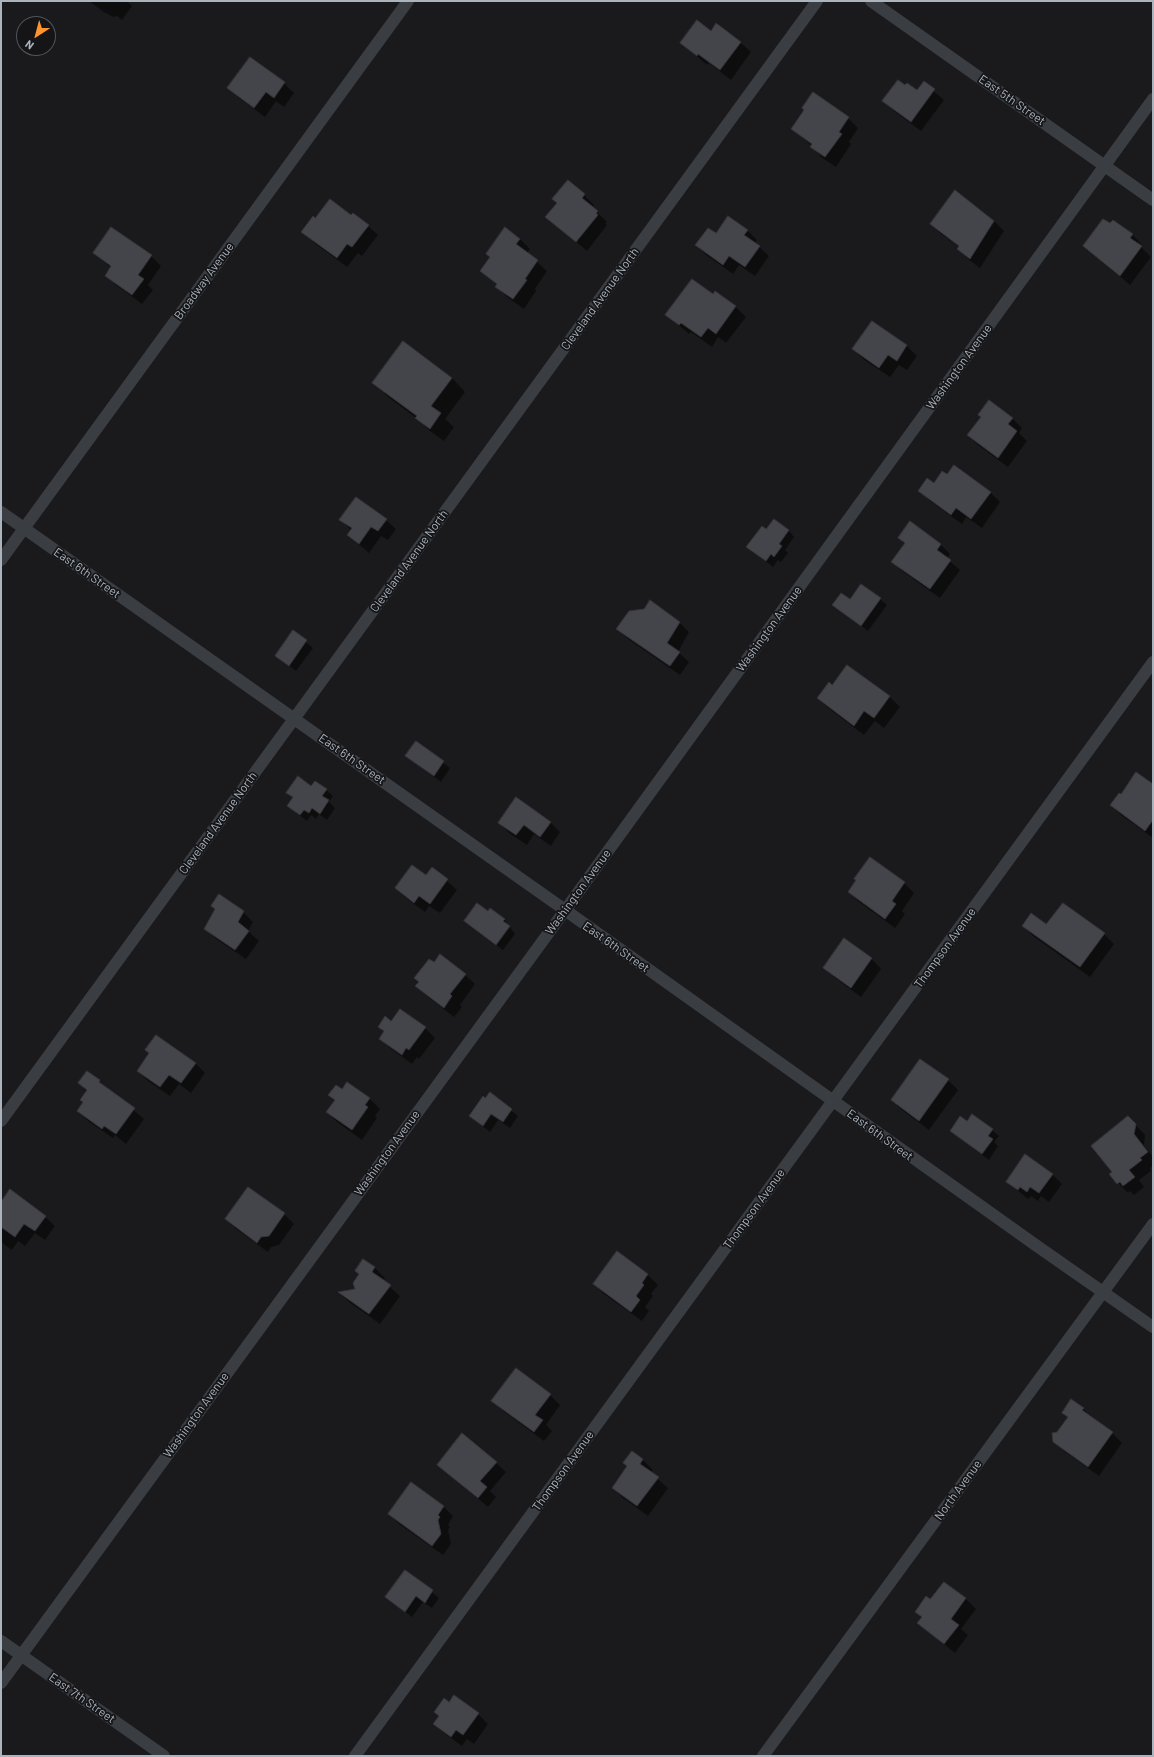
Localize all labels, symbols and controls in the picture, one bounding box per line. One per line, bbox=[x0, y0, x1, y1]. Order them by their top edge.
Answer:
north arrow bbox=[16, 16, 56, 56]
text: N bbox=[22, 38, 36, 53]
street label: East 5th Street bbox=[976, 72, 1048, 128]
street label: Broadway Avenue bbox=[171, 240, 237, 322]
street label: Cleveland Avenue North bbox=[558, 245, 642, 353]
street label: Washington Avenue bbox=[923, 322, 995, 412]
street label: Cleveland Avenue North bbox=[367, 507, 451, 615]
street label: East 6th Street bbox=[51, 545, 123, 601]
street label: Washington Avenue bbox=[733, 584, 805, 674]
street label: East 6th Street bbox=[316, 731, 388, 787]
street label: Cleveland Avenue North bbox=[176, 769, 260, 877]
street label: Washington Avenue bbox=[542, 847, 614, 937]
street label: Thompson Avenue bbox=[911, 905, 979, 991]
street label: East 6th Street bbox=[580, 919, 652, 975]
street label: East 6th Street bbox=[844, 1106, 916, 1164]
street label: Washington Avenue bbox=[351, 1108, 423, 1198]
street label: Thompson Avenue bbox=[720, 1166, 788, 1252]
street label: Washington Avenue bbox=[160, 1370, 232, 1460]
street label: Thompson Avenue bbox=[529, 1428, 597, 1514]
street label: North Avenue bbox=[931, 1457, 985, 1523]
street label: East 7th Street bbox=[46, 1670, 118, 1726]

